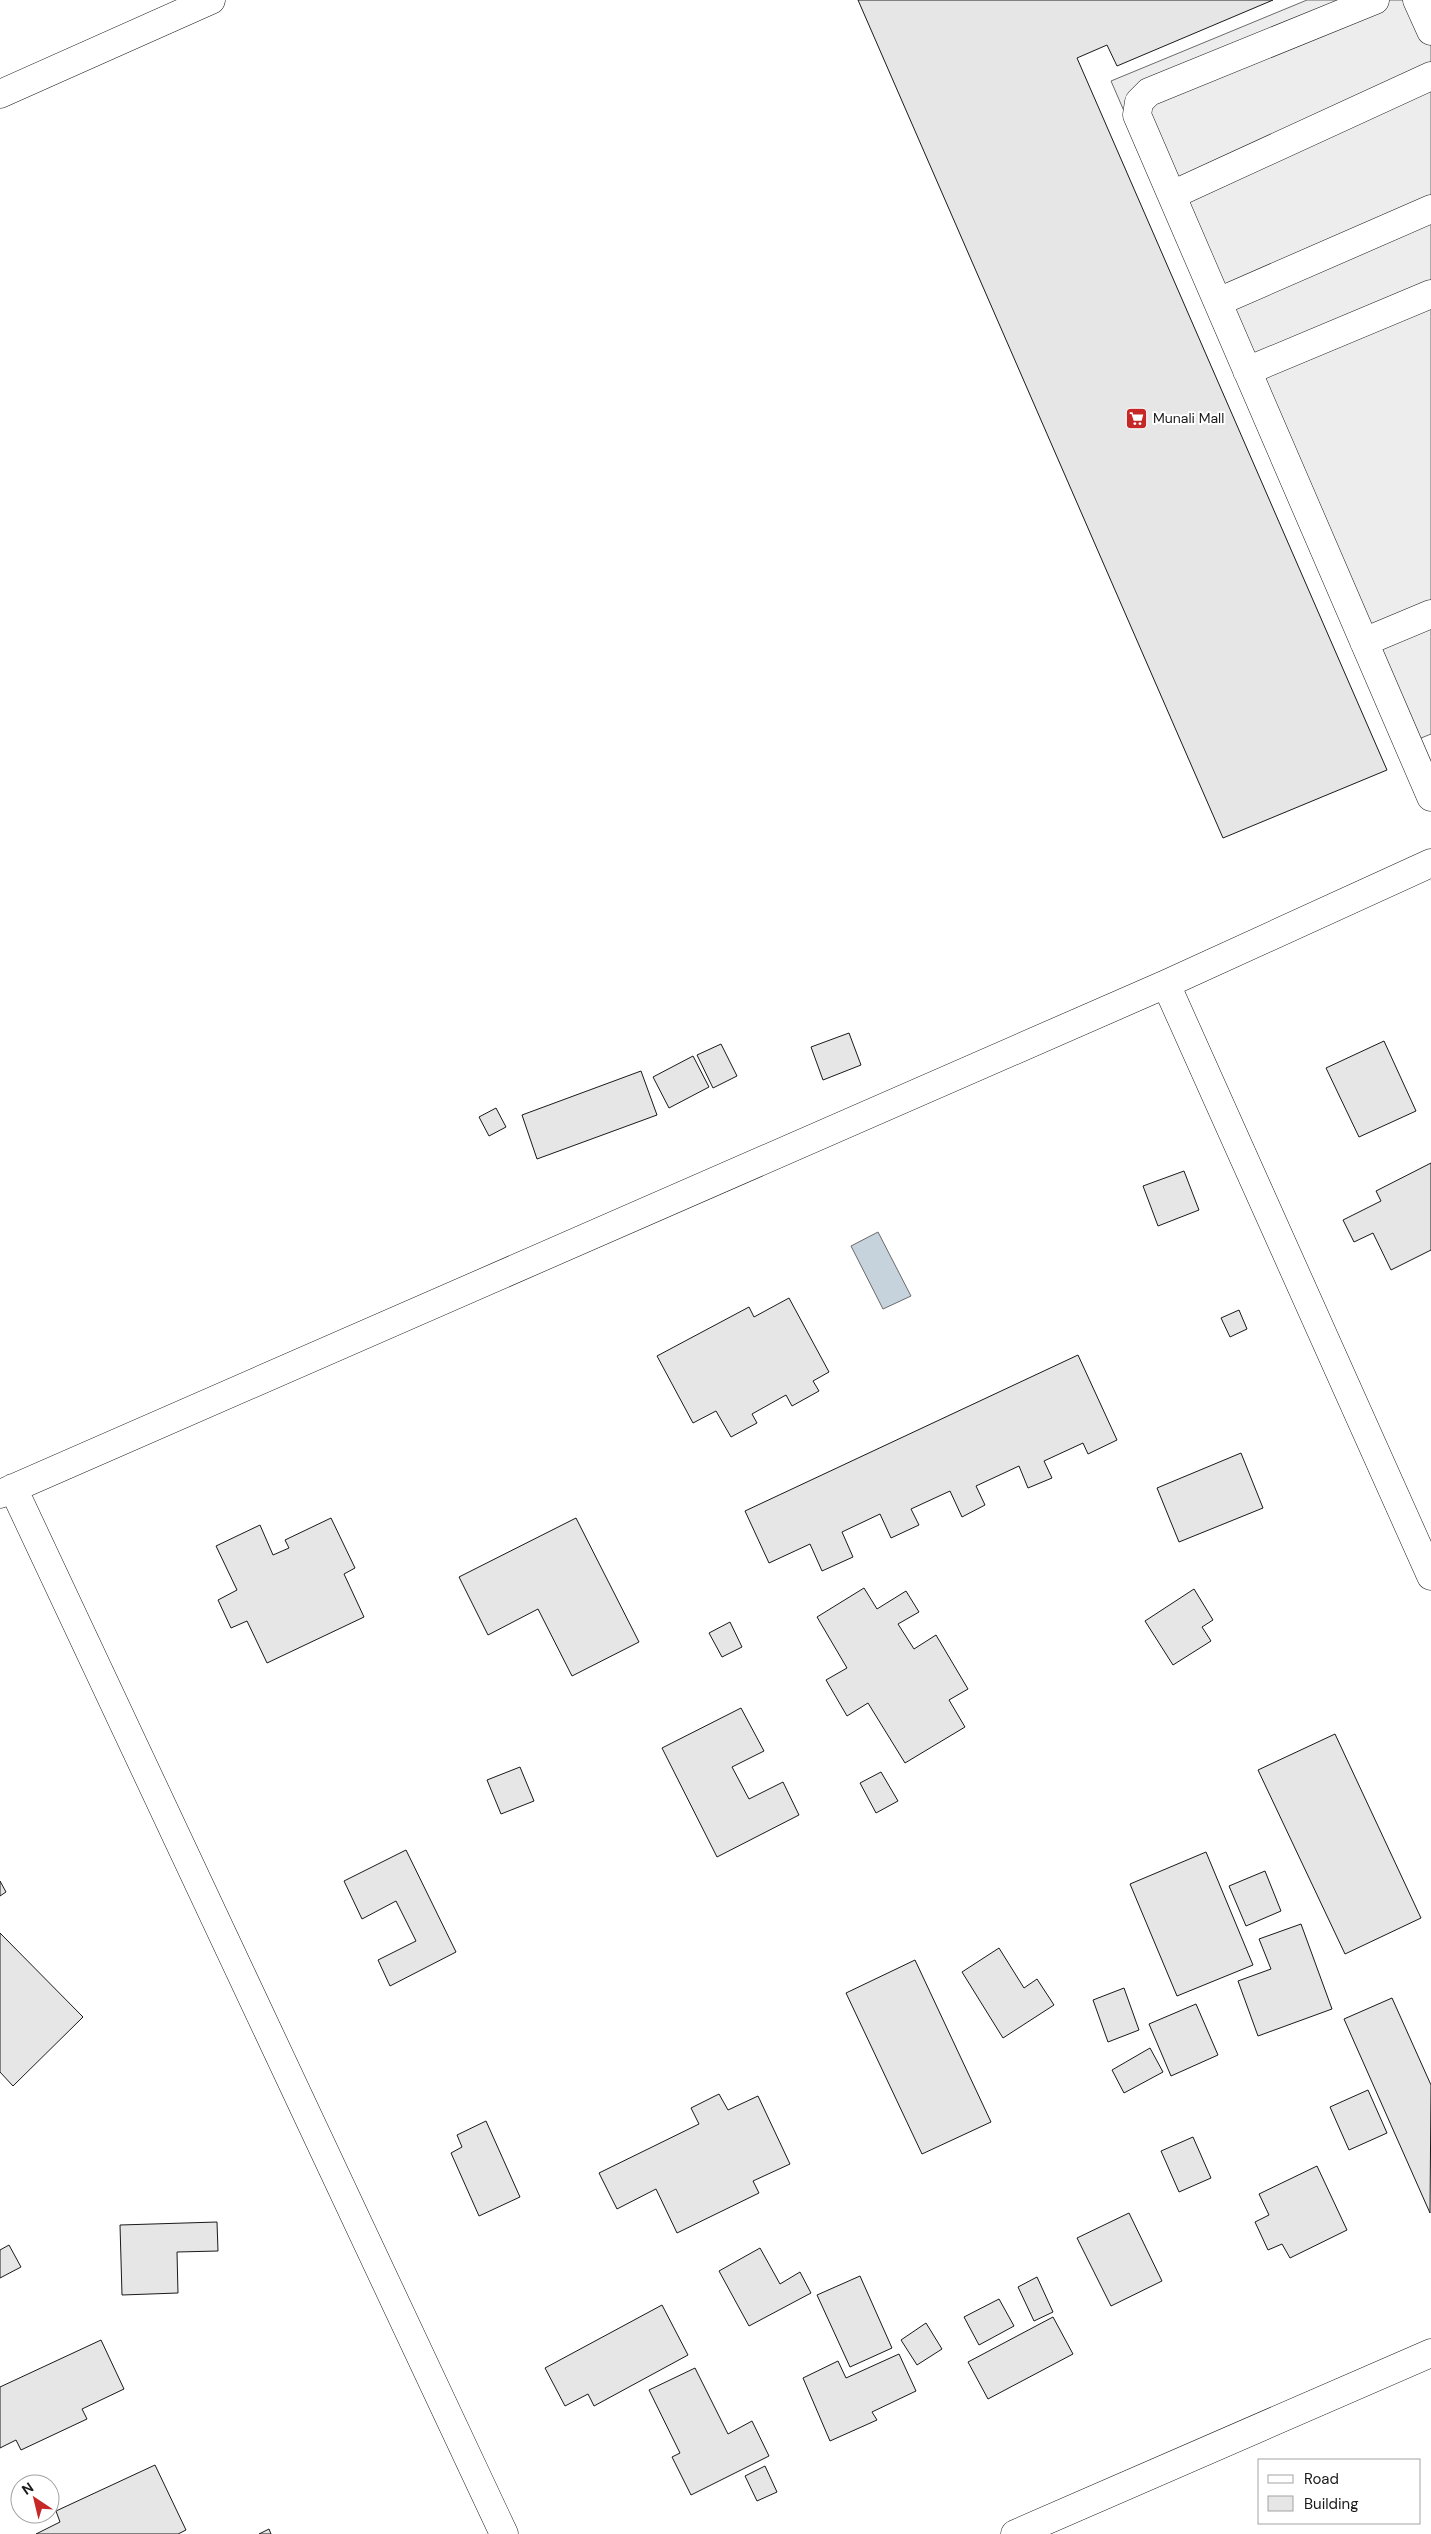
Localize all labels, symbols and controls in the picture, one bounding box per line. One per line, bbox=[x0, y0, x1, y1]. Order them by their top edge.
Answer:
supermarket icon: Munali Mall bbox=[1125, 406, 1149, 430]
place label: Munali Mall bbox=[1153, 409, 1224, 427]
legend bbox=[1258, 2459, 1421, 2524]
text: Road bbox=[1304, 2469, 1339, 2489]
north arrow bbox=[10, 2474, 60, 2524]
text: N bbox=[18, 2478, 37, 2499]
text: Building bbox=[1304, 2494, 1359, 2514]

